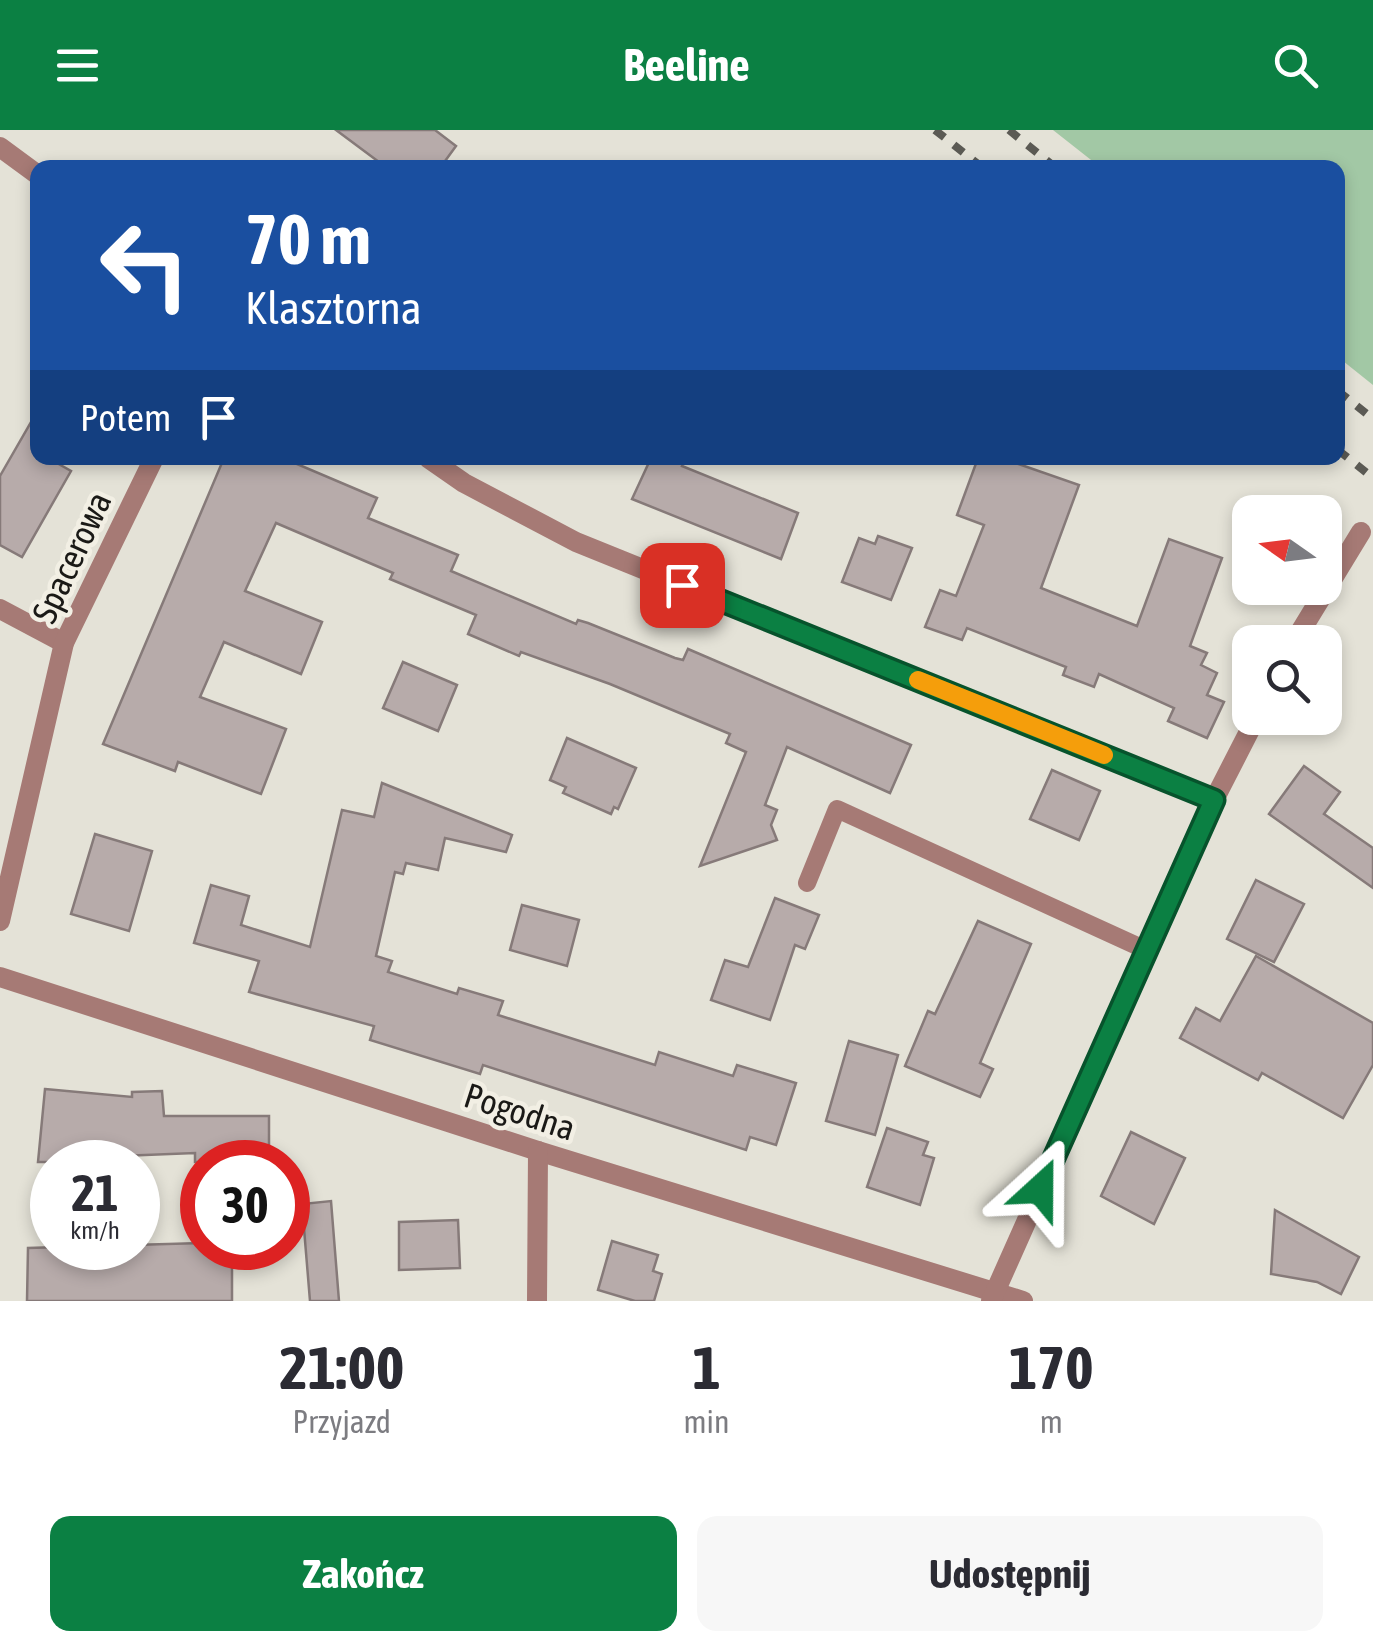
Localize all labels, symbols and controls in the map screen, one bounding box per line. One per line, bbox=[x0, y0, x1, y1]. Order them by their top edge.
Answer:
icon: menu bbox=[50, 38, 105, 93]
icon: search bbox=[1268, 38, 1323, 93]
text: Beeline bbox=[623, 39, 750, 91]
text: 70 m bbox=[245, 199, 371, 279]
icon: left bbox=[80, 200, 210, 330]
text: Klasztorna bbox=[245, 282, 422, 334]
icon: arrive bbox=[191, 390, 246, 445]
text: Potem bbox=[80, 396, 171, 439]
street label: Spacerowa bbox=[23, 485, 119, 629]
north arrow bbox=[1232, 495, 1342, 605]
map controls bbox=[1232, 495, 1342, 735]
pin bbox=[640, 543, 725, 628]
icon: arrive bbox=[655, 558, 710, 613]
button: search bbox=[1232, 625, 1342, 735]
street label: Pogodna bbox=[460, 1074, 580, 1148]
position arrow bbox=[988, 1137, 1092, 1241]
speed limit sign: 30 bbox=[180, 1140, 310, 1270]
text: 21 bbox=[71, 1164, 118, 1222]
text: km/h bbox=[70, 1216, 120, 1244]
text: 21:00 bbox=[279, 1333, 404, 1402]
text: 1 bbox=[692, 1333, 721, 1402]
text: 170 bbox=[1009, 1333, 1094, 1402]
text: Przyjazd bbox=[293, 1403, 391, 1440]
text: min bbox=[684, 1403, 729, 1440]
text: m bbox=[1040, 1403, 1063, 1440]
button: Zakończ bbox=[50, 1516, 677, 1631]
button: Udostępnij bbox=[697, 1516, 1323, 1631]

